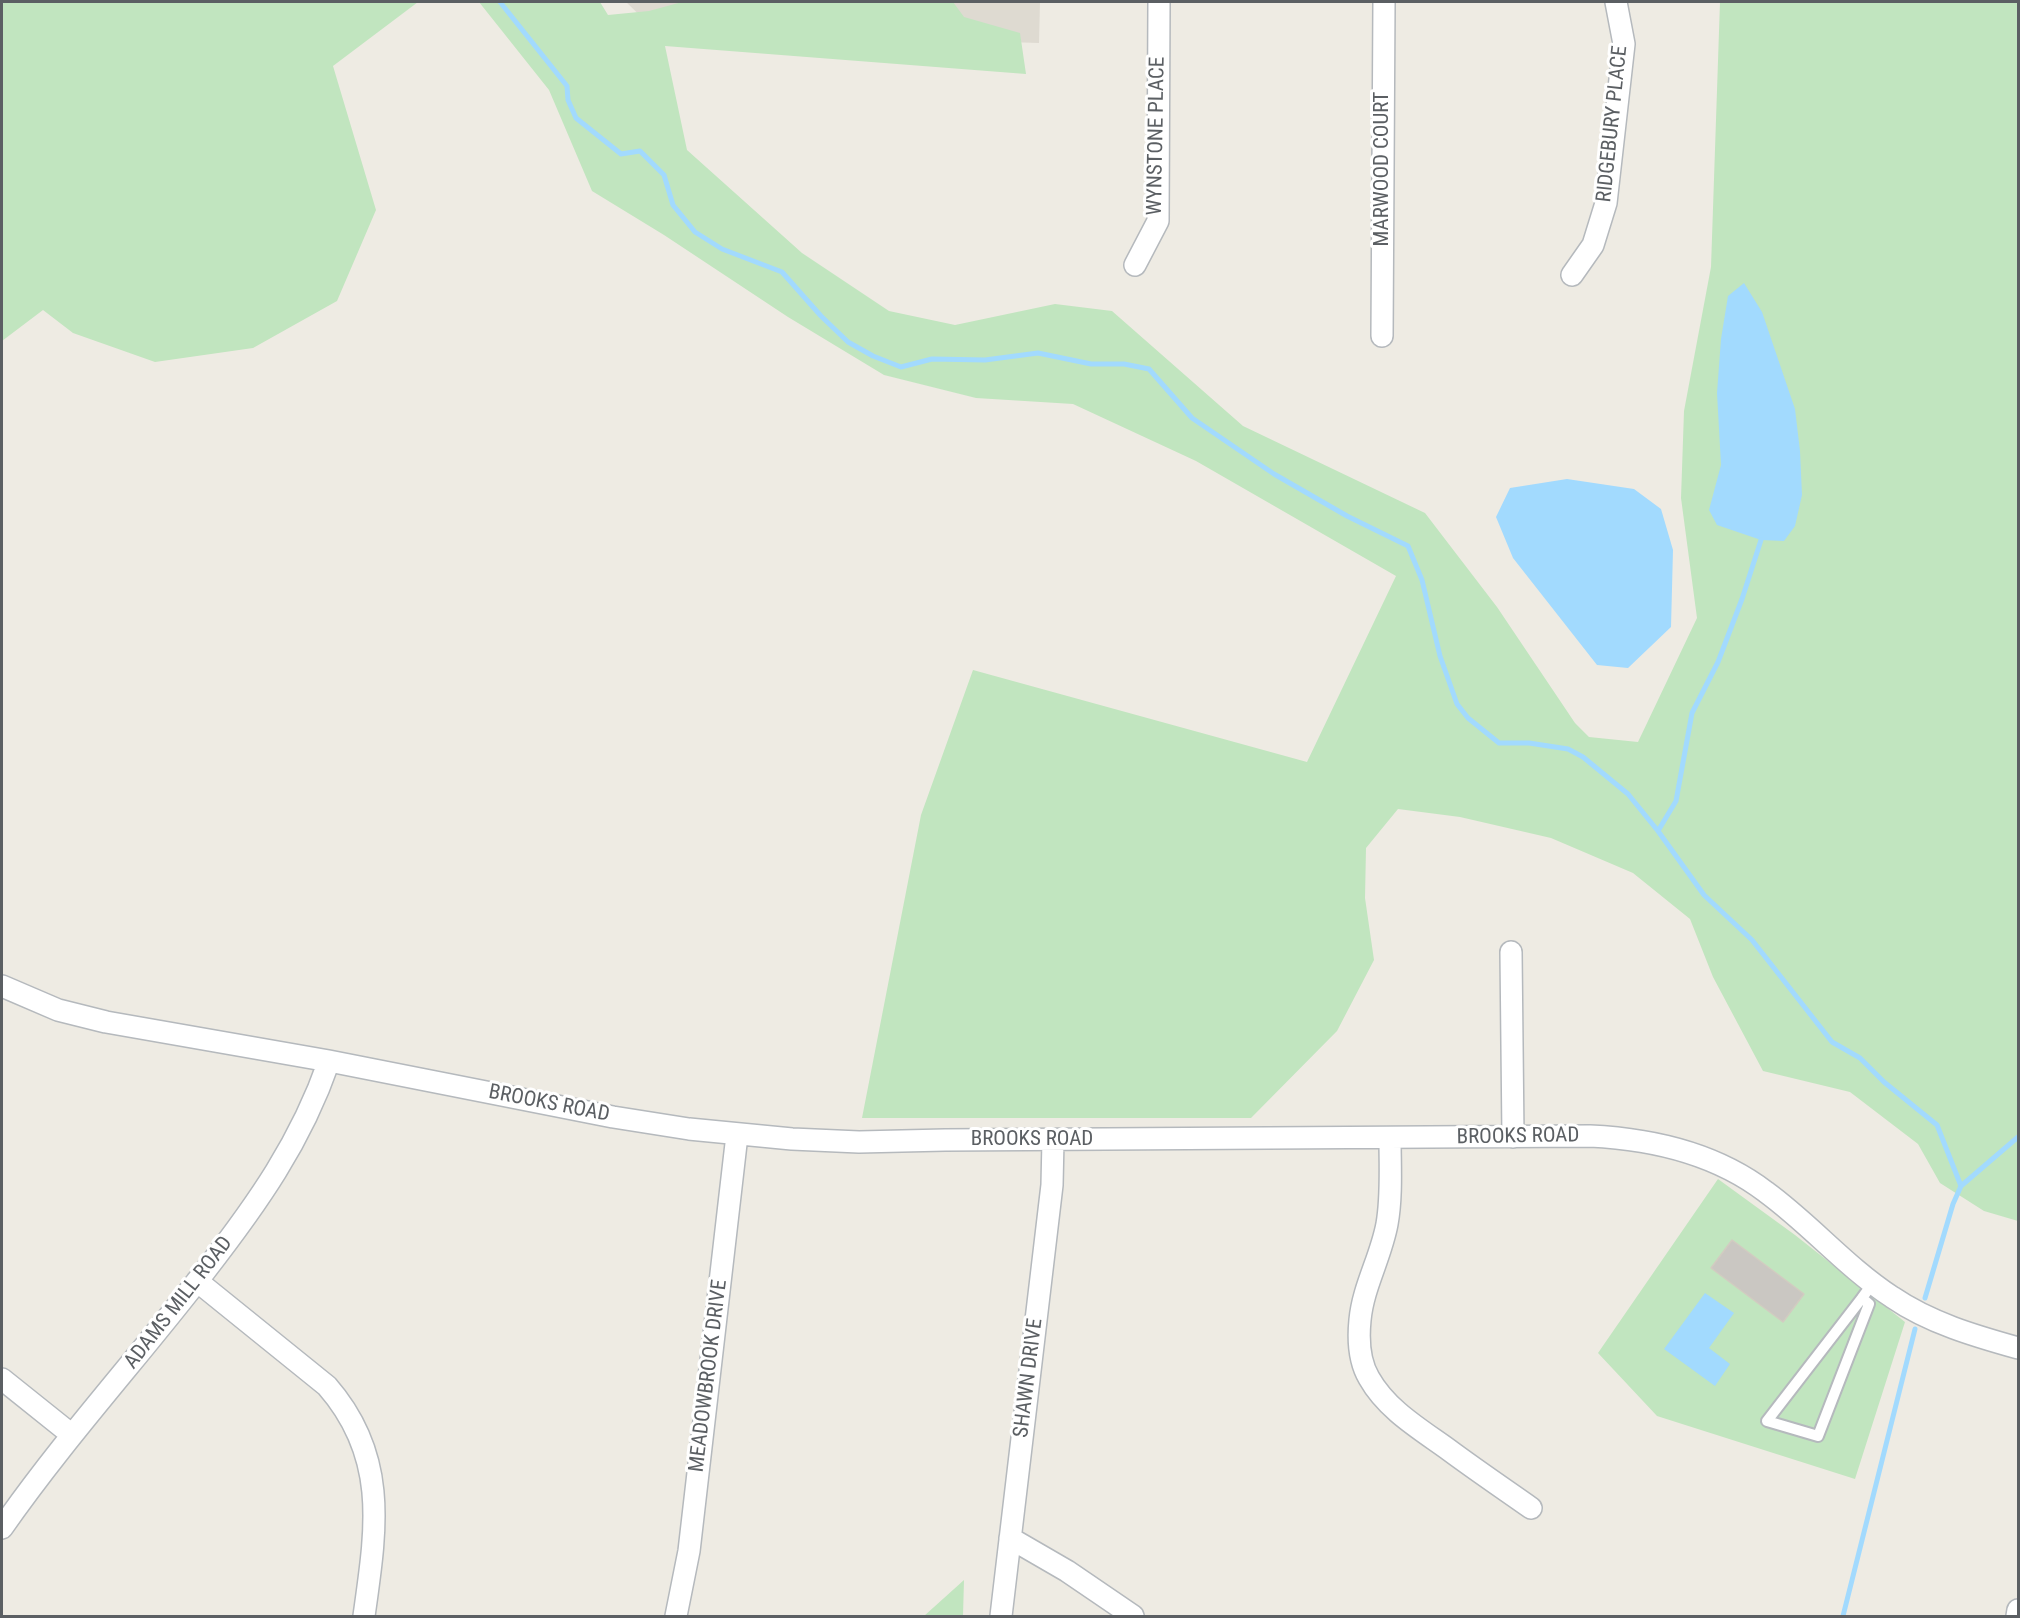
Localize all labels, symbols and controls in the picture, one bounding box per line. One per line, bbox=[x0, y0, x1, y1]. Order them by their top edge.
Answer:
street label: RIDGEBURY PLACE bbox=[1592, 45, 1634, 203]
street label: WYNSTONE PLACE bbox=[1143, 56, 1171, 216]
street label: MARWOOD COURT bbox=[1370, 92, 1396, 246]
street label: BROOKS ROAD bbox=[486, 1080, 612, 1128]
street label: BROOKS ROAD bbox=[1456, 1123, 1580, 1151]
street label: BROOKS ROAD bbox=[971, 1127, 1093, 1153]
street label: ADAMS MILL ROAD bbox=[119, 1232, 239, 1374]
street label: MEADOWBROOK DRIVE bbox=[685, 1278, 733, 1474]
street label: SHAWN DRIVE bbox=[1009, 1317, 1049, 1439]

